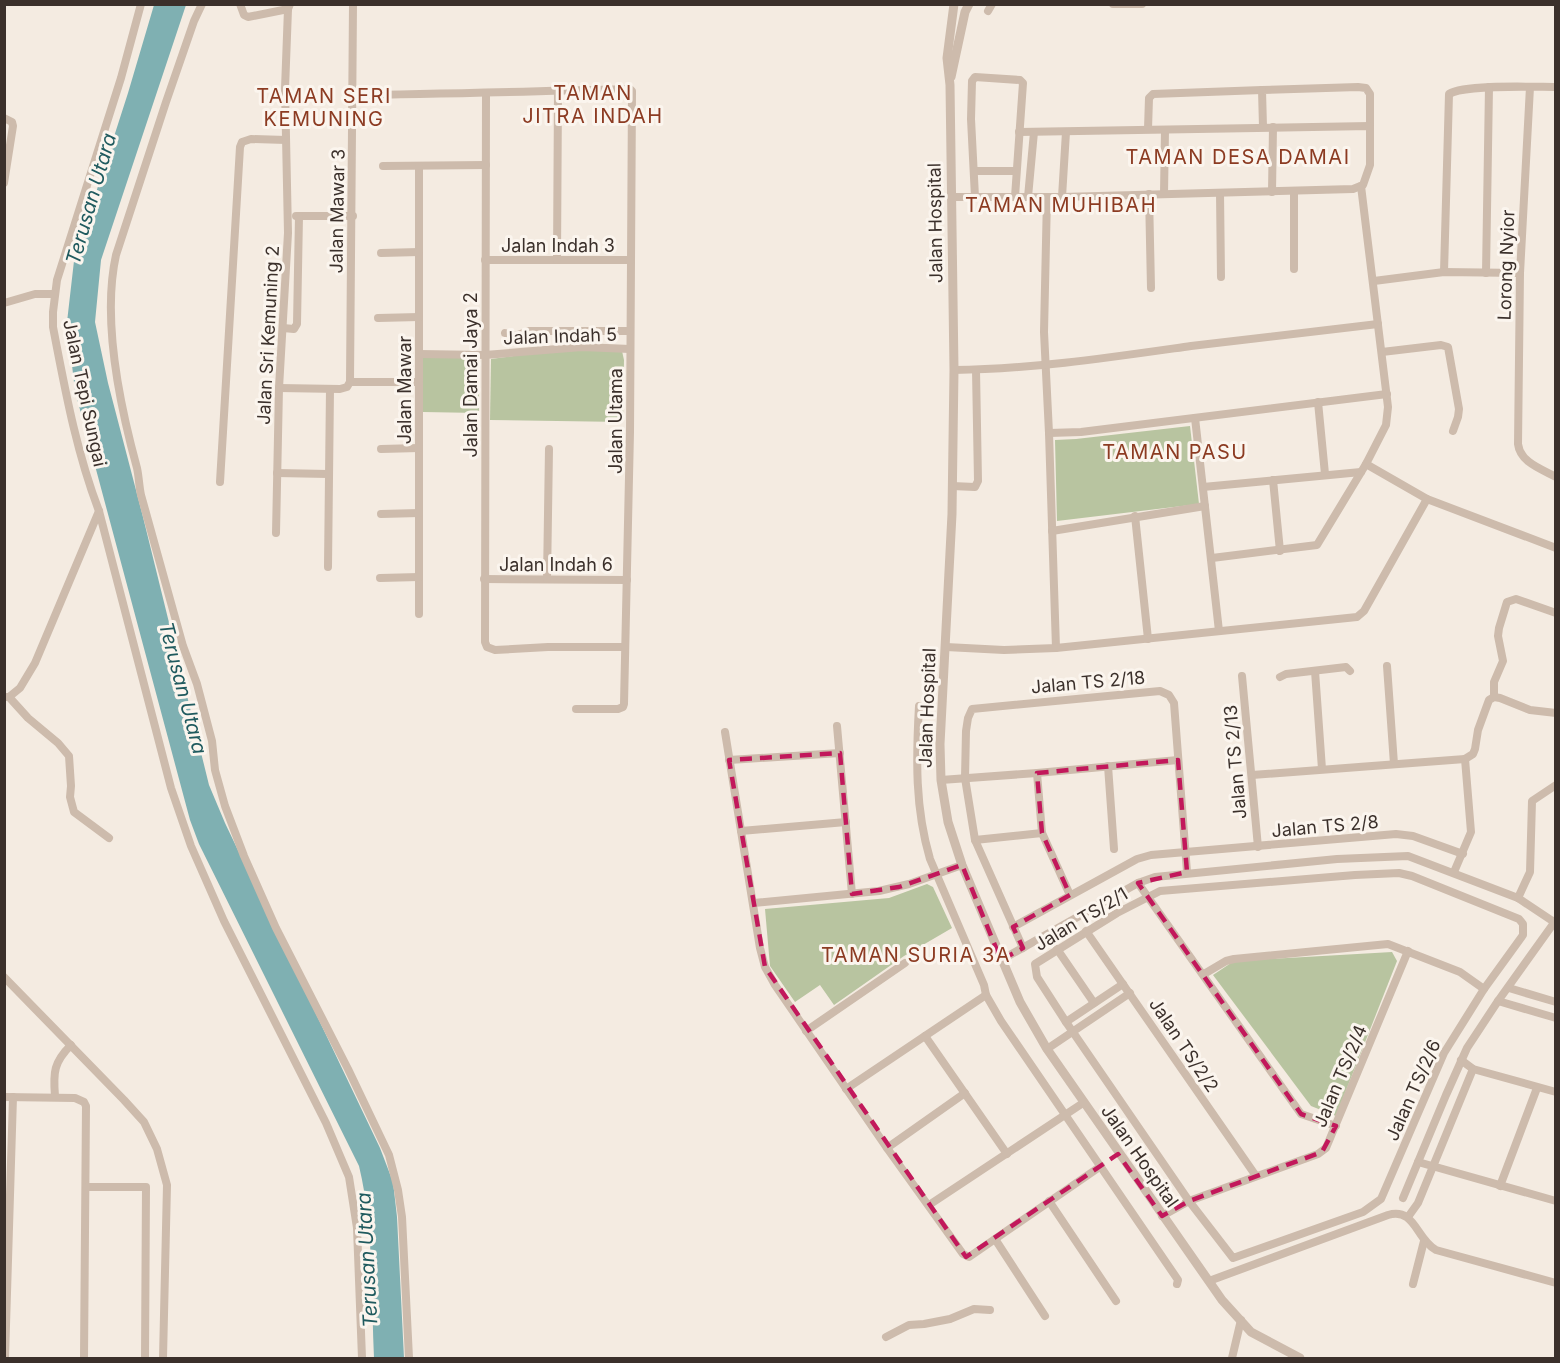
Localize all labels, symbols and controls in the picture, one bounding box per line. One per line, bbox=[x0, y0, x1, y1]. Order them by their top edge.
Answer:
district label: TAMAN JITRA INDAH bbox=[522, 81, 664, 128]
district label: TAMAN SERI KEMUNING bbox=[256, 84, 392, 131]
water label: Terusan Utara bbox=[61, 131, 121, 267]
district label: TAMAN DESA DAMAI bbox=[1125, 145, 1351, 169]
street label: Jalan Mawar 3 bbox=[325, 148, 349, 274]
street label: Jalan Hospital bbox=[923, 163, 947, 283]
district label: TAMAN MUHIBAH bbox=[965, 193, 1157, 217]
street label: Lorong Nyior bbox=[1494, 209, 1518, 321]
street label: Jalan Indah 3 bbox=[501, 235, 615, 256]
street label: Jalan Sri Kemuning 2 bbox=[253, 245, 283, 425]
street label: Jalan Damai Jaya 2 bbox=[460, 292, 481, 458]
street label: Jalan Tepi Sungai bbox=[59, 317, 111, 469]
street label: Jalan Indah 5 bbox=[503, 324, 617, 348]
street label: Jalan Mawar bbox=[394, 336, 415, 444]
street label: Jalan Utama bbox=[605, 368, 626, 474]
district label: TAMAN PASU bbox=[1102, 440, 1248, 464]
street label: Jalan Indah 6 bbox=[499, 554, 613, 575]
water label: Terusan Utara bbox=[154, 619, 212, 757]
street label: Jalan Hospital bbox=[914, 648, 940, 768]
street label: Jalan TS 2/18 bbox=[1030, 667, 1146, 697]
street label: Jalan TS 2/13 bbox=[1220, 704, 1250, 820]
street label: Jalan TS 2/8 bbox=[1271, 811, 1379, 841]
street label: Jalan TS/2/1 bbox=[1031, 883, 1131, 955]
district label: TAMAN SURIA 3A bbox=[821, 943, 1011, 967]
street label: Jalan TS/2/2 bbox=[1145, 994, 1223, 1096]
street label: Jalan TS/2/4 bbox=[1309, 1022, 1371, 1130]
street label: Jalan TS/2/6 bbox=[1381, 1036, 1445, 1144]
street label: Jalan Hospital bbox=[1097, 1101, 1183, 1211]
water label: Terusan Utara bbox=[351, 1192, 383, 1328]

